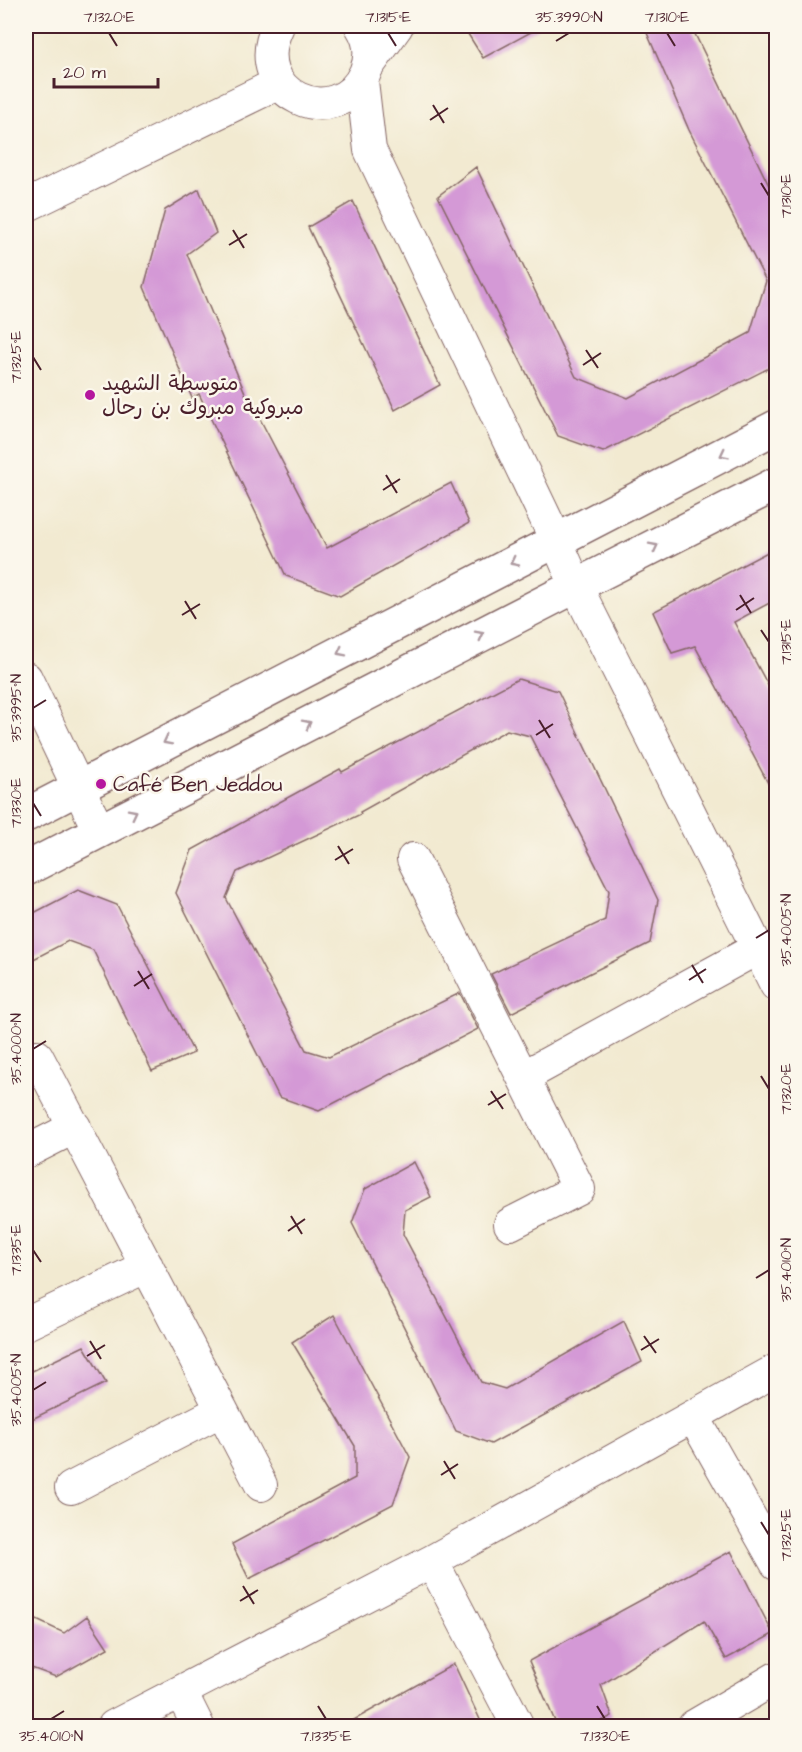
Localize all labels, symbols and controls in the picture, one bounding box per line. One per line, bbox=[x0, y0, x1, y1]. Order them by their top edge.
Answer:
text: 7.1320°E bbox=[83, 7, 135, 28]
text: 7.1315°E bbox=[365, 7, 411, 28]
text: 35.3990°N bbox=[535, 7, 603, 28]
text: 7.1310°E bbox=[645, 7, 689, 28]
scale bar bbox=[54, 51, 158, 89]
text: 20 m bbox=[63, 60, 106, 85]
text: 7.1310°E bbox=[776, 174, 797, 218]
text: 7.1325°E bbox=[6, 331, 27, 383]
place label: متوسطة الشهيد مبروكية مبروك بن رحال bbox=[102, 369, 304, 422]
marker: متوسطة الشهيد مبروكية مبروك بن رحال bbox=[83, 388, 97, 402]
one-way arrow bbox=[720, 446, 731, 458]
one-way arrow bbox=[648, 543, 659, 554]
one-way arrow bbox=[509, 555, 520, 566]
text: 7.1315°E bbox=[776, 619, 797, 665]
one-way arrow bbox=[474, 631, 485, 642]
one-way arrow bbox=[336, 645, 347, 656]
text: 35.3995°N bbox=[6, 674, 27, 742]
one-way arrow bbox=[301, 720, 311, 731]
one-way arrow bbox=[163, 734, 174, 746]
place label: Café Ben Jeddou bbox=[113, 770, 283, 799]
marker: Café Ben Jeddou bbox=[94, 777, 108, 791]
text: 7.1330°E bbox=[6, 778, 27, 828]
one-way arrow bbox=[127, 809, 138, 821]
text: 35.4005°N bbox=[776, 894, 797, 966]
text: 35.4000°N bbox=[6, 1013, 27, 1085]
text: 7.1320°E bbox=[776, 1063, 797, 1115]
text: 7.1335°E bbox=[6, 1224, 27, 1276]
text: 35.4010°N bbox=[776, 1238, 797, 1302]
text: 35.4005°N bbox=[6, 1354, 27, 1426]
text: 7.1325°E bbox=[776, 1509, 797, 1561]
text: 35.4010°N bbox=[19, 1726, 83, 1747]
text: 7.1335°E bbox=[300, 1726, 352, 1747]
text: 7.1330°E bbox=[580, 1726, 630, 1747]

